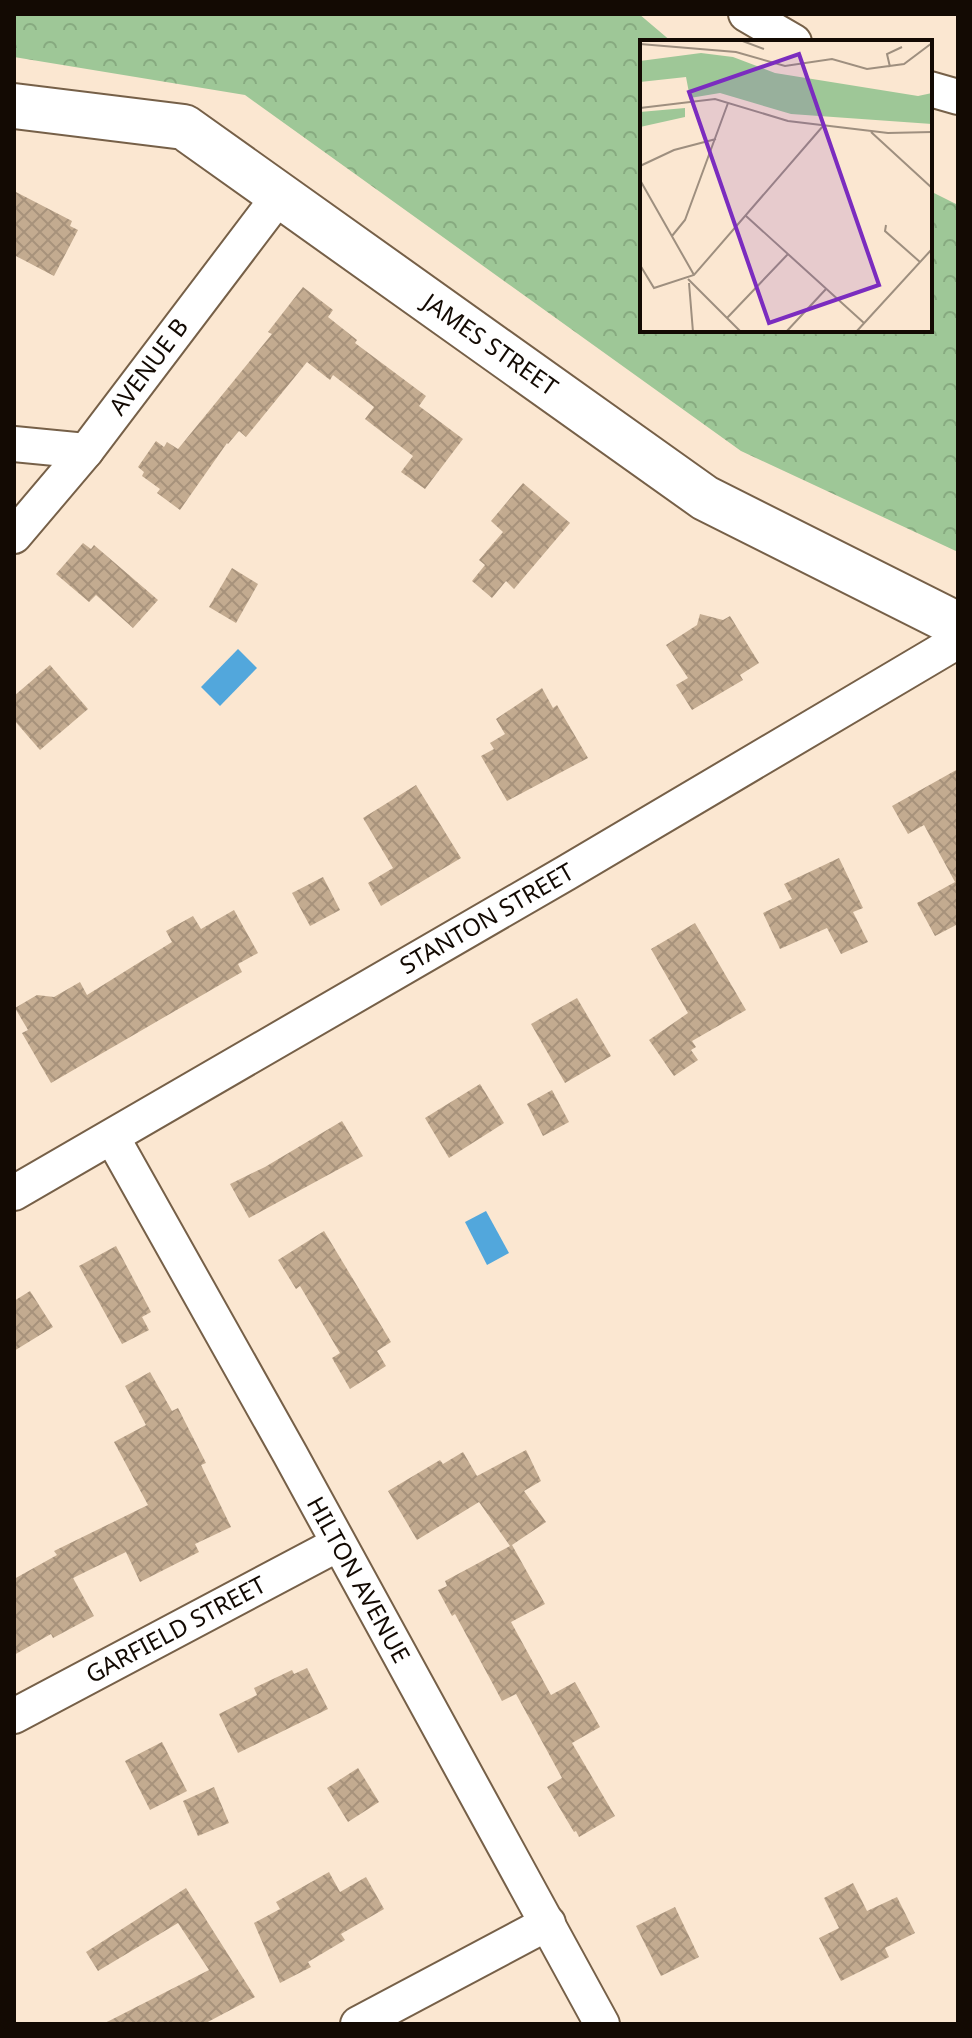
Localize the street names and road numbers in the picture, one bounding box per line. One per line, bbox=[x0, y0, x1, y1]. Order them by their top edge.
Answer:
street label: JAMES STREET bbox=[415, 284, 566, 403]
street label: AVENUE B bbox=[101, 311, 195, 421]
street label: STANTON STREET bbox=[393, 854, 580, 981]
street label: HILTON AVENUE bbox=[300, 1490, 419, 1668]
street label: GARFIELD STREET bbox=[79, 1567, 272, 1690]

